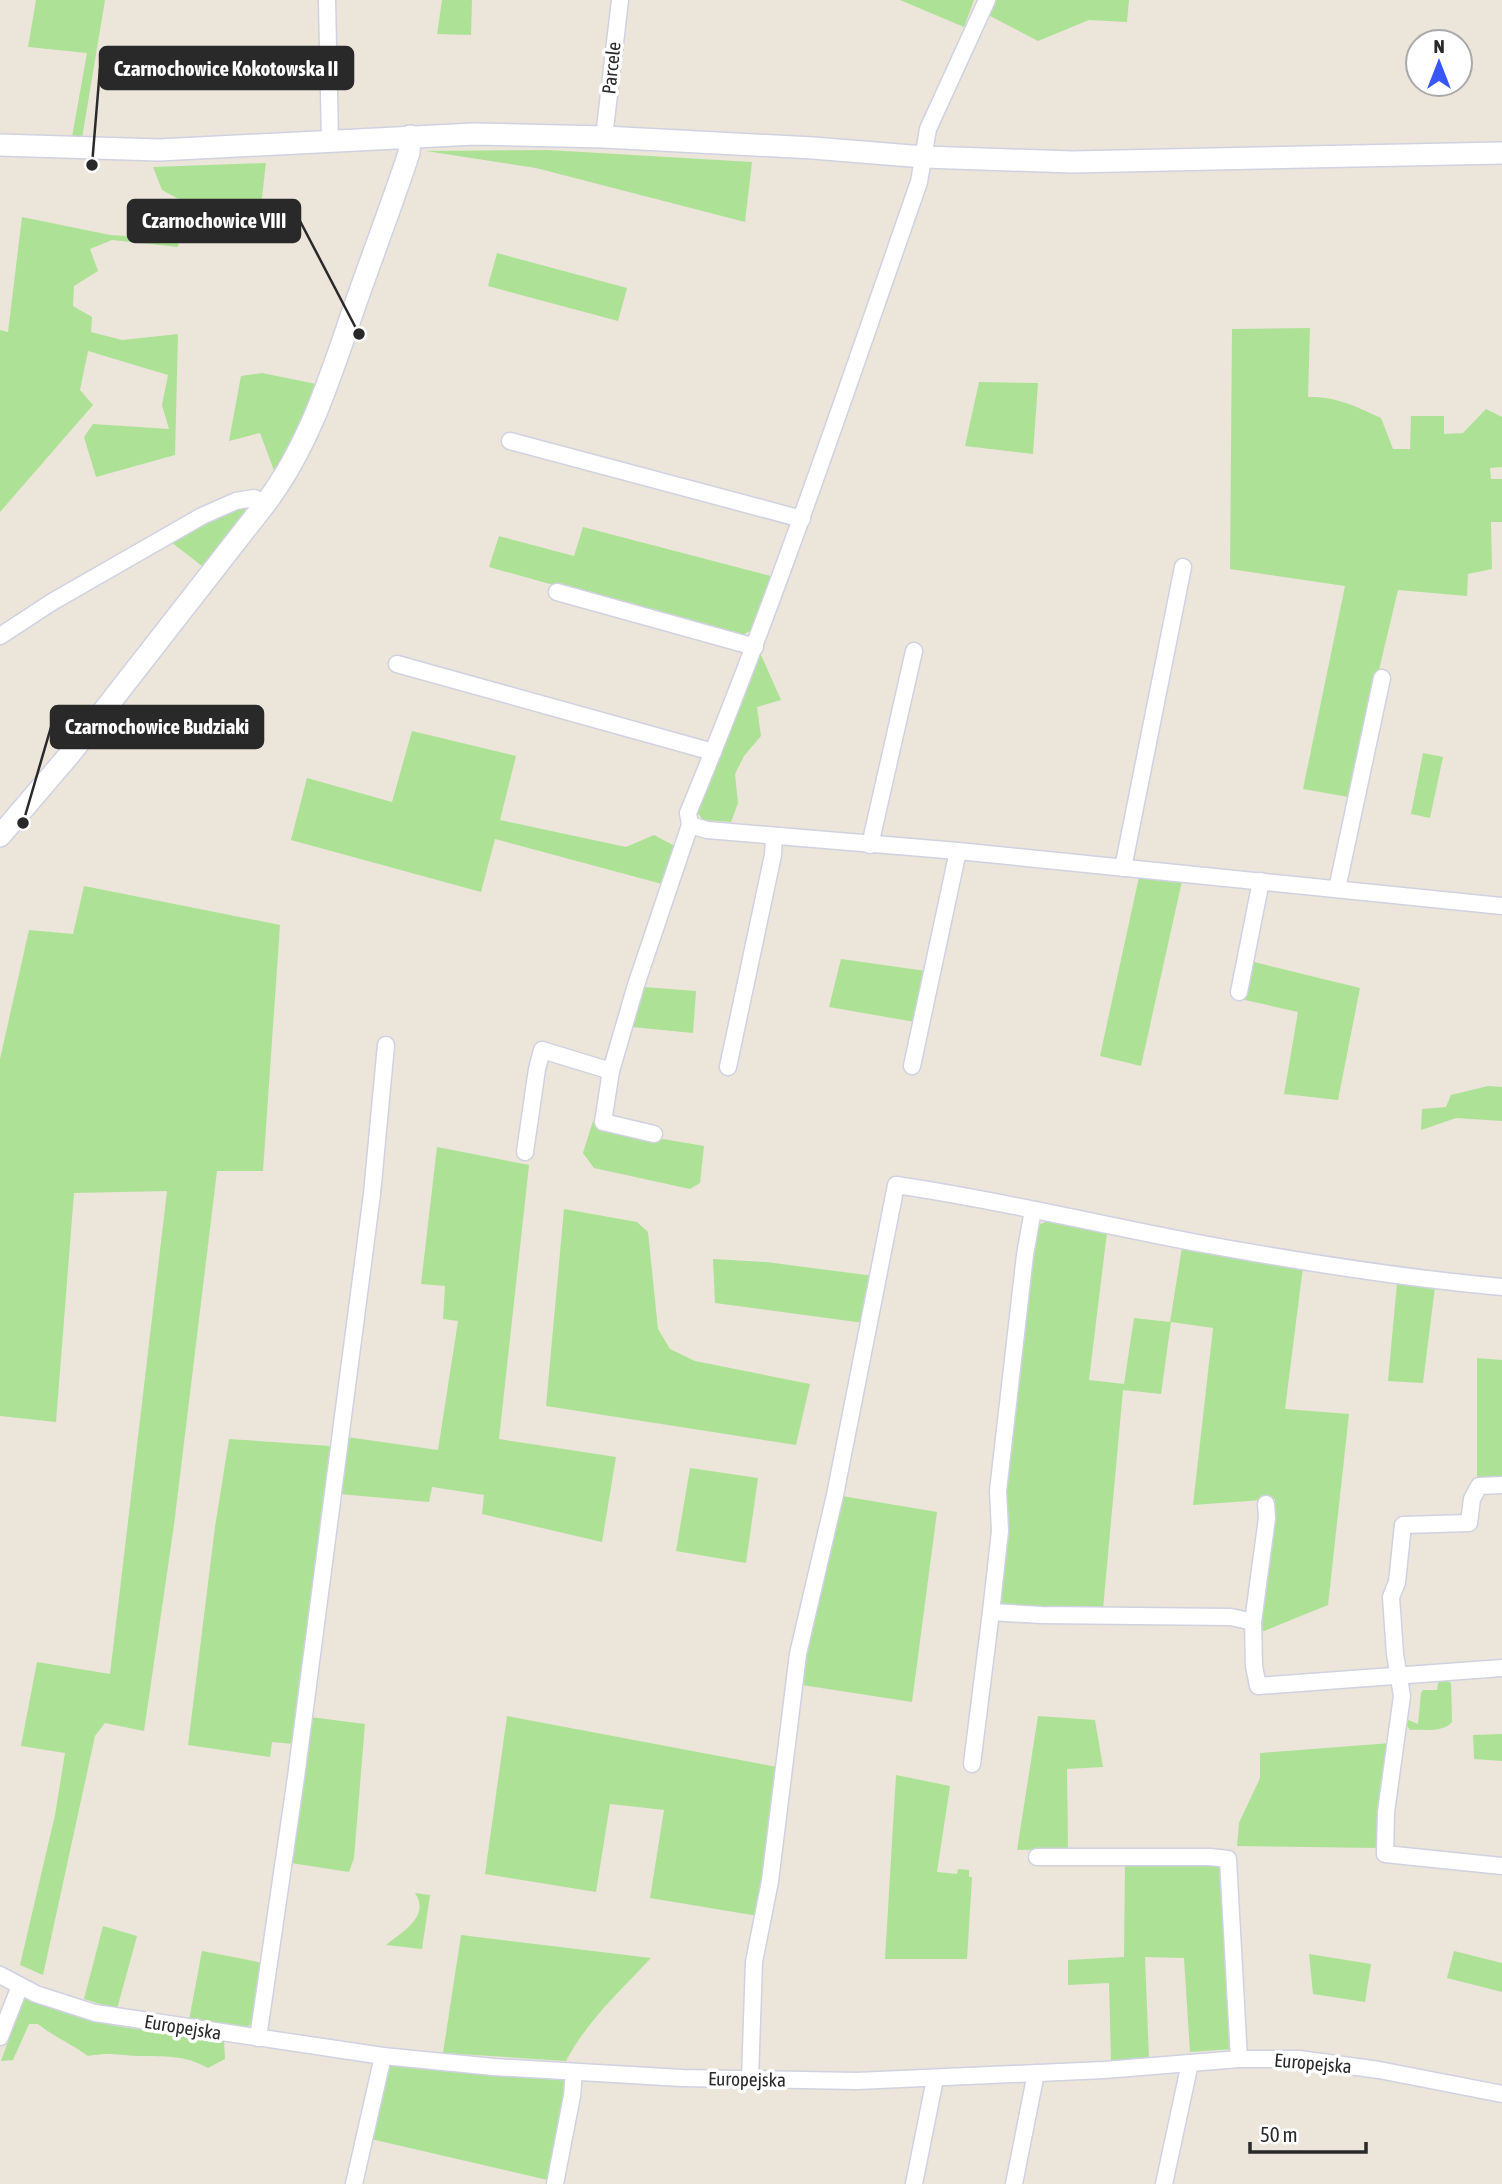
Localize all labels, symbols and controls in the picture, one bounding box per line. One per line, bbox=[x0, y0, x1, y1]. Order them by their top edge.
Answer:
north arrow bbox=[1404, 28, 1474, 98]
text: N bbox=[1433, 35, 1445, 57]
street label: Parcele bbox=[597, 41, 625, 95]
callout: Czarnochowice Kokotowska II bbox=[100, 47, 353, 89]
text: Czarnochowice Kokotowska II bbox=[114, 56, 338, 80]
callout: Czarnochowice VIII bbox=[128, 200, 300, 242]
text: Czarnochowice VIII bbox=[142, 208, 286, 232]
callout: Czarnochowice Budziaki bbox=[51, 706, 263, 748]
text: Czarnochowice Budziaki bbox=[65, 714, 249, 738]
street label: Europejska bbox=[143, 2010, 223, 2044]
street label: Europejska bbox=[1273, 2049, 1353, 2077]
street label: Europejska bbox=[708, 2067, 786, 2091]
scale bar bbox=[1250, 2110, 1366, 2154]
text: 50 m bbox=[1260, 2122, 1298, 2146]

